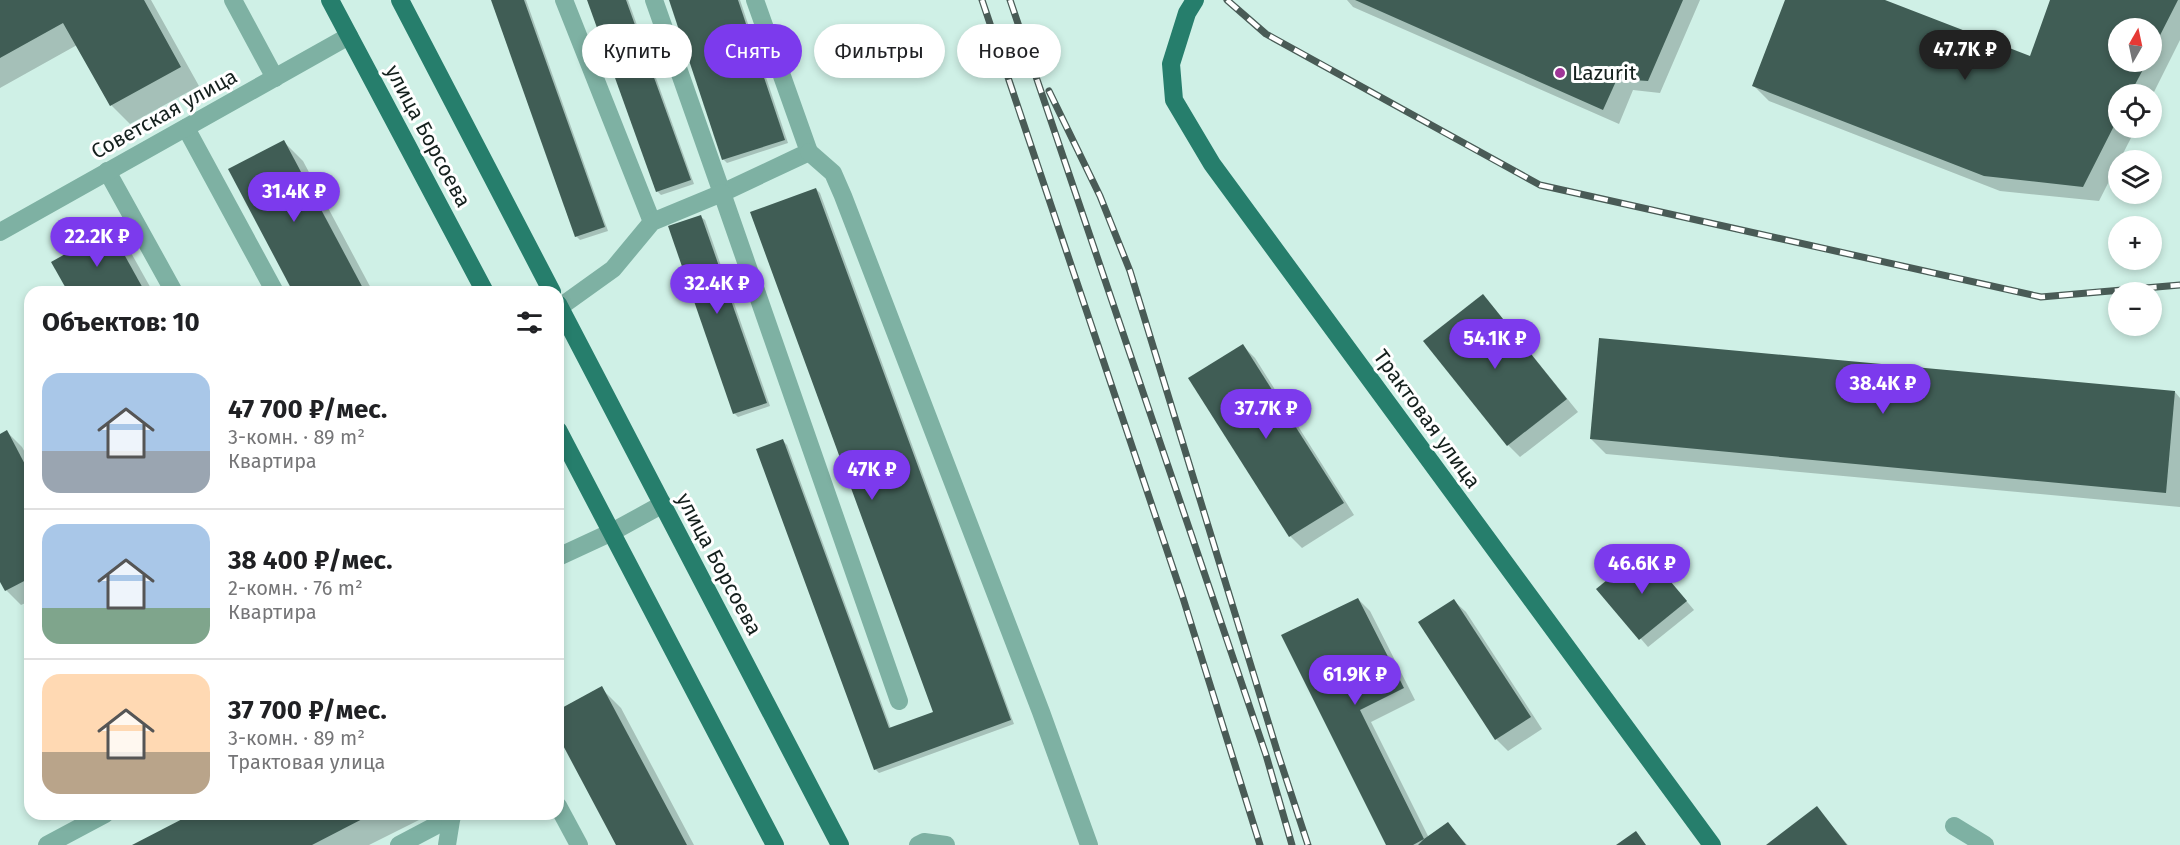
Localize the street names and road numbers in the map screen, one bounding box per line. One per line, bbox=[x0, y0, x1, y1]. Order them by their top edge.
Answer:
street label: улица Борсоева bbox=[380, 60, 476, 212]
street label: Советская улица bbox=[86, 63, 242, 165]
street label: Трактовая улица bbox=[1368, 344, 1486, 494]
street label: улица Борсоева bbox=[671, 488, 767, 640]

